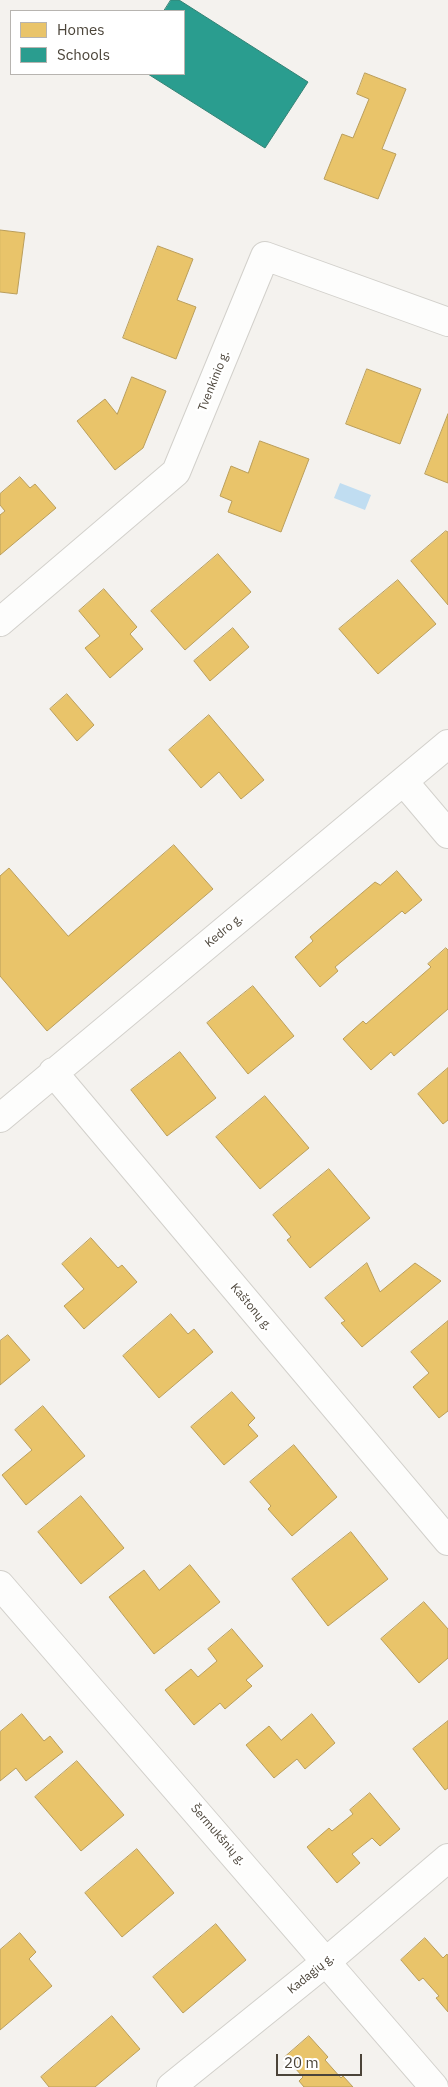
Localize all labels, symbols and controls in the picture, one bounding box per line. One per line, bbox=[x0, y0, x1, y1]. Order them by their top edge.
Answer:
legend bbox=[10, 10, 185, 75]
text: Homes bbox=[57, 20, 105, 39]
text: Schools bbox=[57, 45, 110, 64]
street label: Tvenkinio g. bbox=[195, 349, 233, 413]
street label: Kedro g. bbox=[202, 911, 246, 951]
street label: Kaštonų g. bbox=[227, 1281, 275, 1333]
street label: Šermukšnių g. bbox=[187, 1801, 249, 1869]
street label: Kadagių g. bbox=[285, 1951, 337, 1997]
scale bar bbox=[278, 2044, 364, 2076]
text: 20 m bbox=[284, 2053, 319, 2072]

